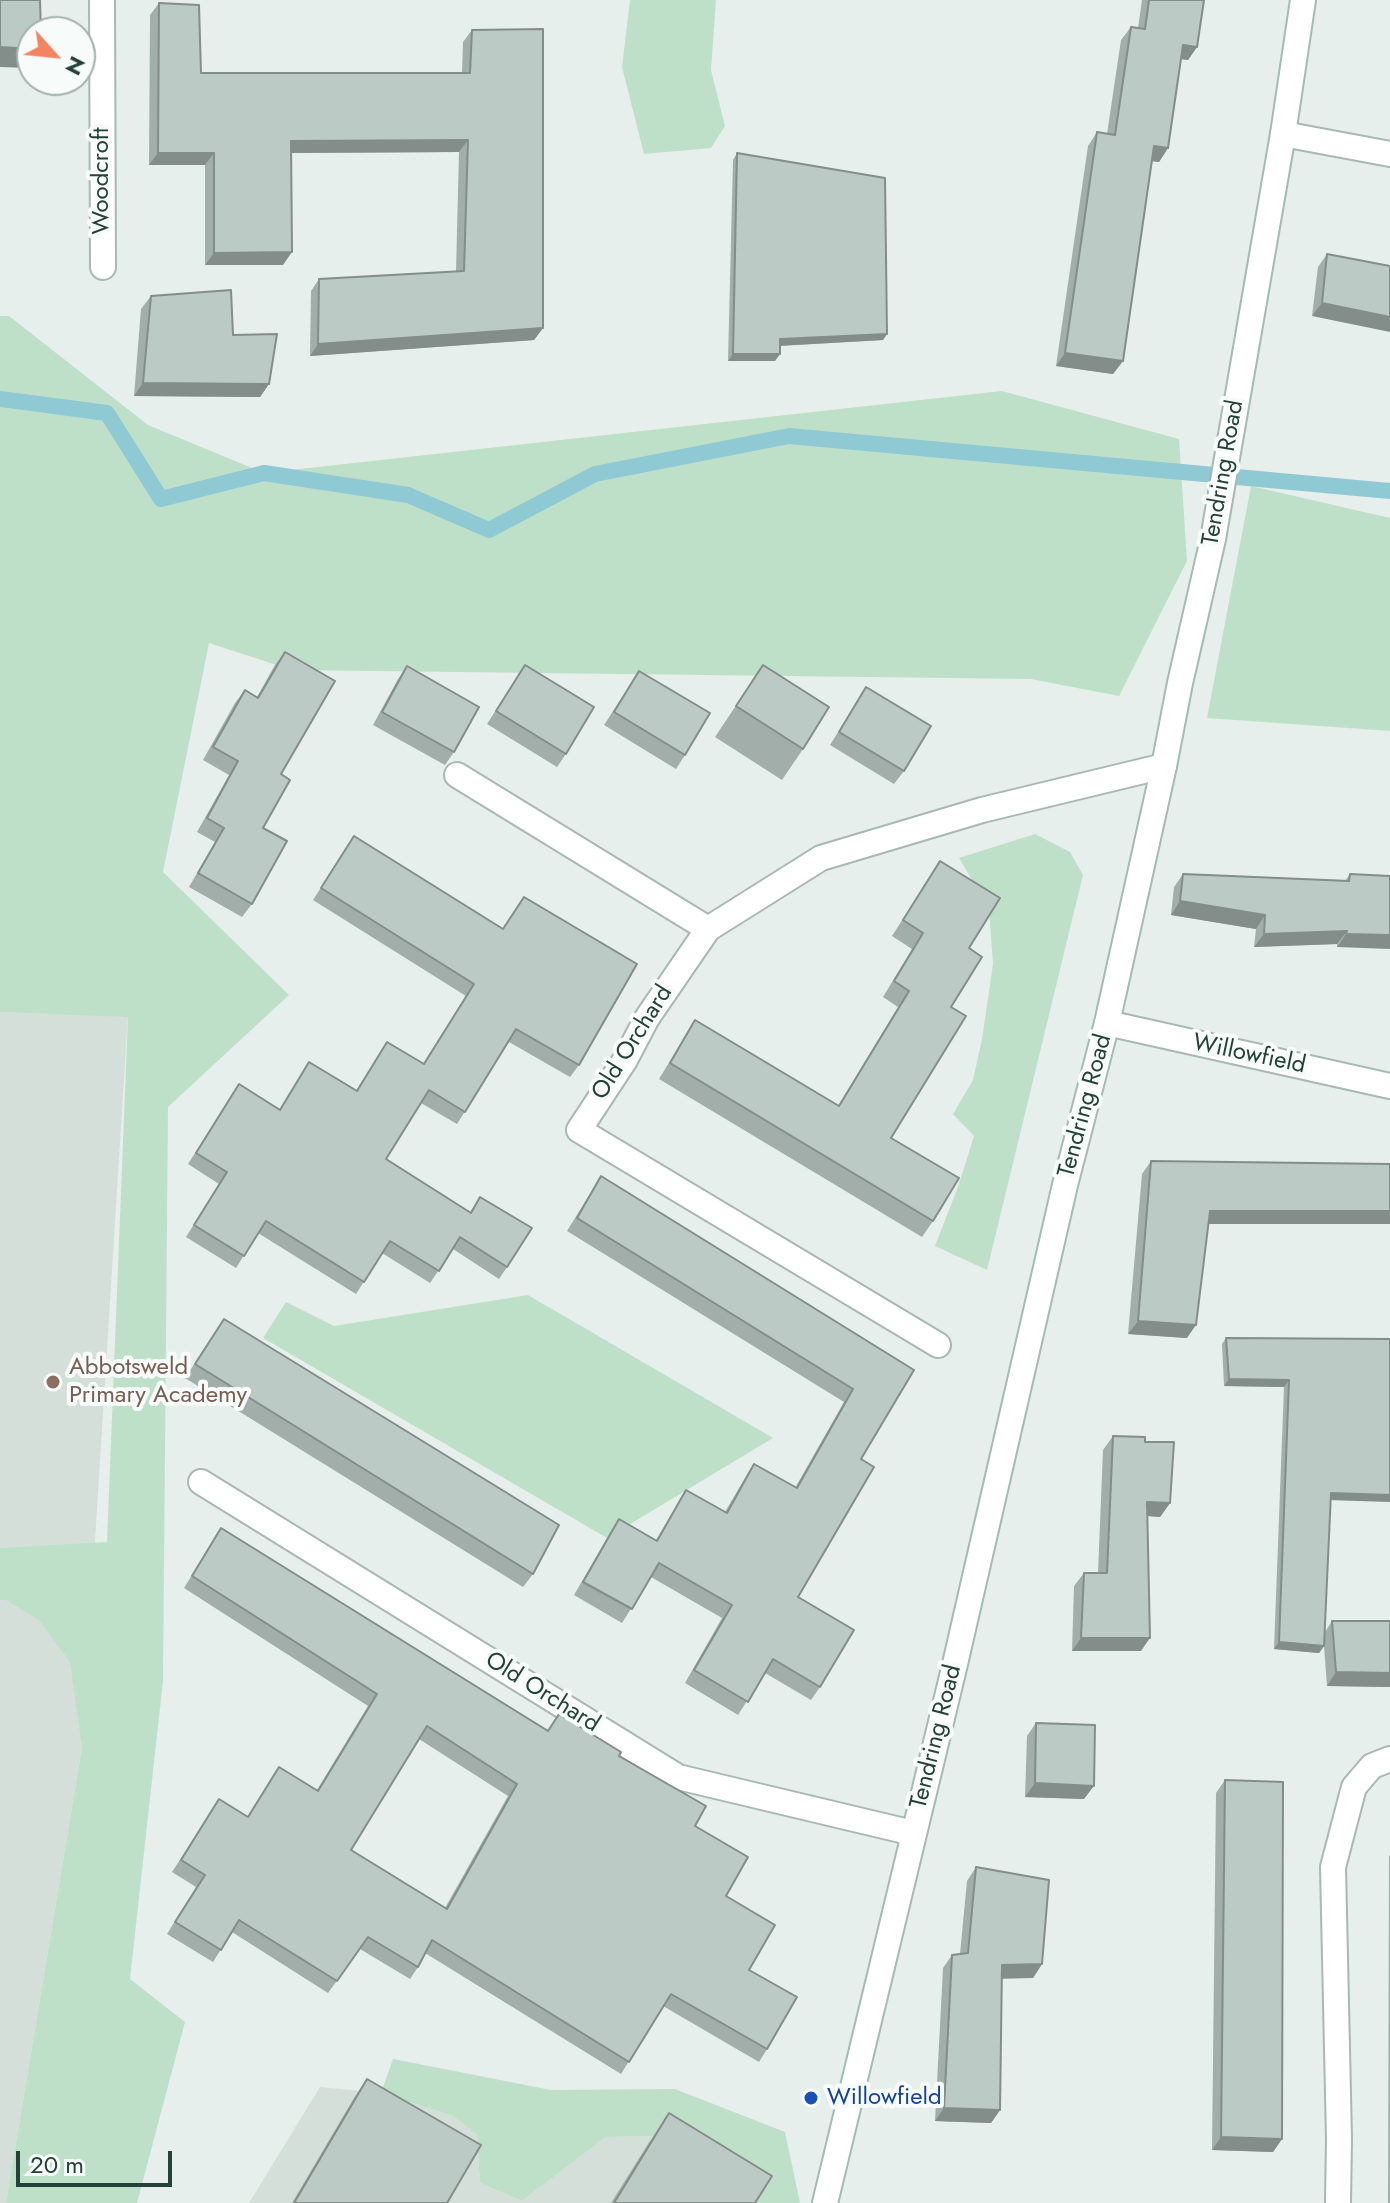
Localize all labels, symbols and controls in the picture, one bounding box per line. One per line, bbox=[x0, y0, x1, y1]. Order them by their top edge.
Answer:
north arrow bbox=[16, 16, 96, 96]
text: N bbox=[57, 51, 94, 81]
street label: Woodcroft bbox=[88, 128, 116, 234]
street label: Tendring Road bbox=[1197, 398, 1251, 548]
street label: Old Orchard bbox=[586, 980, 680, 1106]
street label: Willowfield bbox=[1190, 1029, 1308, 1081]
street label: Tendring Road bbox=[1053, 1031, 1119, 1181]
place label: Abbotsweld Primary Academy bbox=[69, 1354, 247, 1410]
marker: Abbotsweld Primary Academy bbox=[44, 1373, 62, 1391]
street label: Old Orchard bbox=[479, 1646, 605, 1740]
street label: Tendring Road bbox=[905, 1662, 969, 1812]
place label: Willowfield bbox=[827, 2084, 942, 2112]
marker: Willowfield bbox=[802, 2089, 820, 2107]
scale bar bbox=[20, 2135, 176, 2185]
text: 20 m bbox=[30, 2147, 84, 2182]

